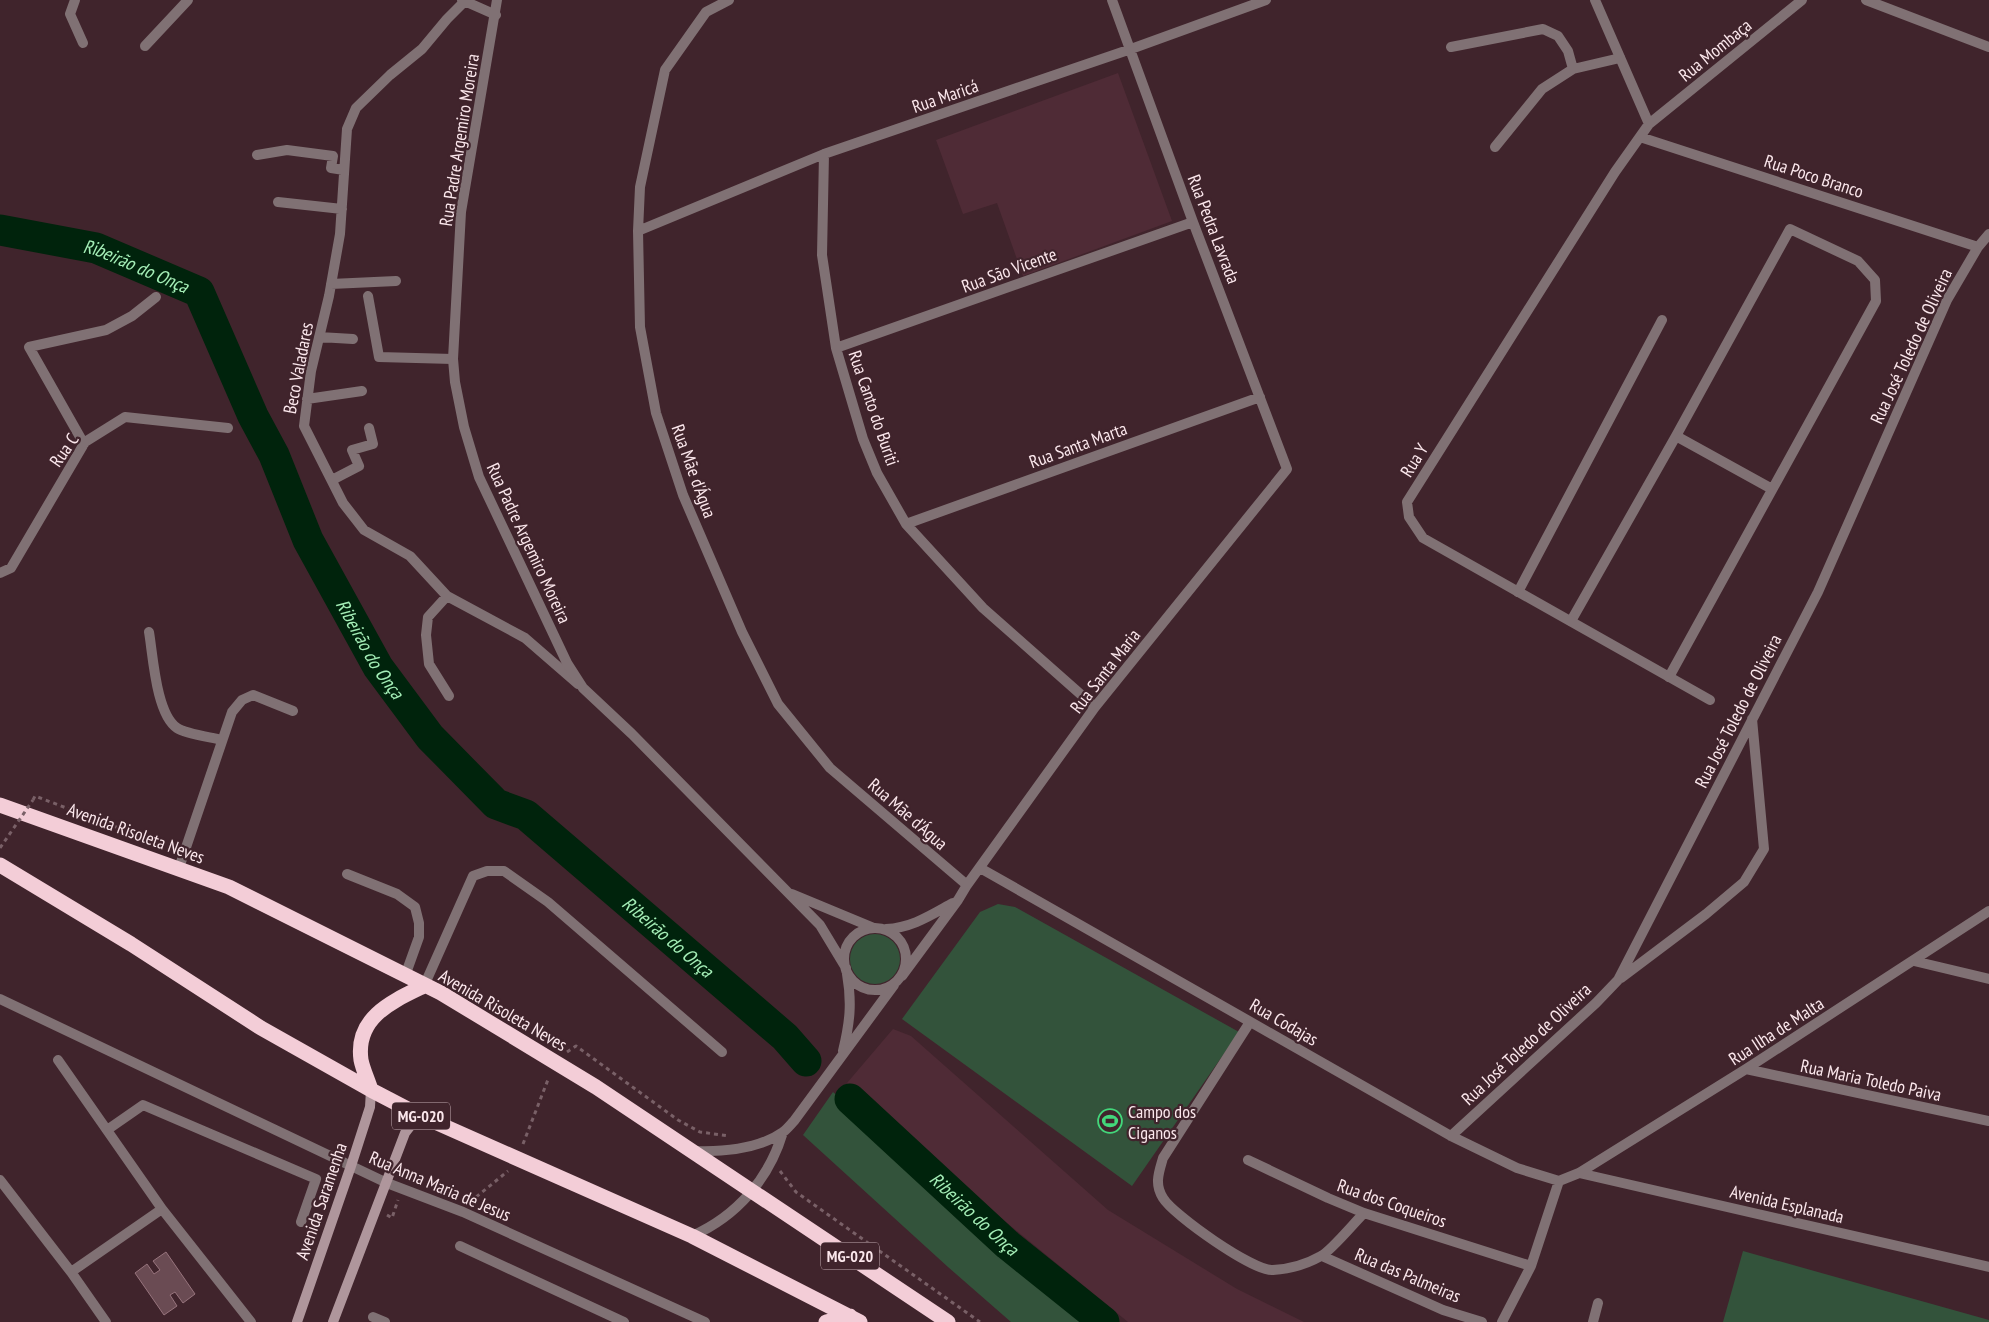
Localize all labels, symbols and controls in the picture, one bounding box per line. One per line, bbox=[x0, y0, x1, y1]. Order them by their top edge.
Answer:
street label: Rua Mombaça bbox=[1674, 14, 1756, 86]
street label: Rua Padre Argemiro Moreira bbox=[434, 52, 484, 228]
street label: Rua Maricá bbox=[909, 74, 981, 118]
street label: Rua Poco Branco bbox=[1761, 149, 1867, 203]
street label: Rua Pedra Lavrada bbox=[1183, 171, 1245, 287]
water label: Ribeirão do Onça bbox=[81, 234, 193, 299]
street label: Rua São Vicente bbox=[958, 242, 1060, 298]
street label: Rua José Toledo de Oliveira bbox=[1865, 265, 1957, 427]
street label: Beco Valadares bbox=[278, 320, 318, 416]
street label: Rua Canto do Buriti bbox=[844, 347, 904, 469]
street label: Rua Santa Marta bbox=[1026, 417, 1130, 473]
street label: Rua Mãe d'Água bbox=[666, 421, 722, 521]
street label: Rua C bbox=[44, 429, 84, 471]
street label: Rua Y bbox=[1395, 438, 1434, 481]
street label: Rua Padre Argemiro Moreira bbox=[482, 459, 576, 627]
water label: Ribeirão do Onça bbox=[331, 595, 410, 704]
street label: Rua Santa Maria bbox=[1065, 624, 1145, 718]
street label: Rua José Toledo de Oliveira bbox=[1689, 631, 1787, 791]
street label: Rua Mãe d'Água bbox=[864, 773, 952, 855]
street label: Avenida Risoleta Neves bbox=[64, 798, 208, 868]
water label: Ribeirão do Onça bbox=[618, 891, 719, 983]
street label: Avenida Risoleta Neves bbox=[435, 964, 571, 1056]
street label: Rua José Toledo de Oliveira bbox=[1456, 978, 1596, 1110]
street label: Rua Ilha de Malta bbox=[1724, 992, 1828, 1070]
street label: Rua Codajas bbox=[1246, 993, 1322, 1051]
street label: Rua Maria Toledo Paiva bbox=[1798, 1054, 1944, 1106]
place label: Campo dos Ciganos bbox=[1128, 1100, 1196, 1144]
road number: MG-020 bbox=[392, 1102, 450, 1130]
sports icon: Campo dos Ciganos bbox=[1097, 1108, 1123, 1134]
street label: Avenida Saramenha bbox=[290, 1139, 352, 1263]
street label: Rua Anna Maria de Jesus bbox=[366, 1146, 514, 1226]
water label: Ribeirão do Onça bbox=[925, 1167, 1024, 1261]
street label: Rua dos Coqueiros bbox=[1334, 1174, 1450, 1232]
street label: Avenida Esplanada bbox=[1728, 1180, 1846, 1228]
road number: MG-020 bbox=[821, 1242, 879, 1270]
street label: Rua das Palmeiras bbox=[1352, 1242, 1464, 1308]

